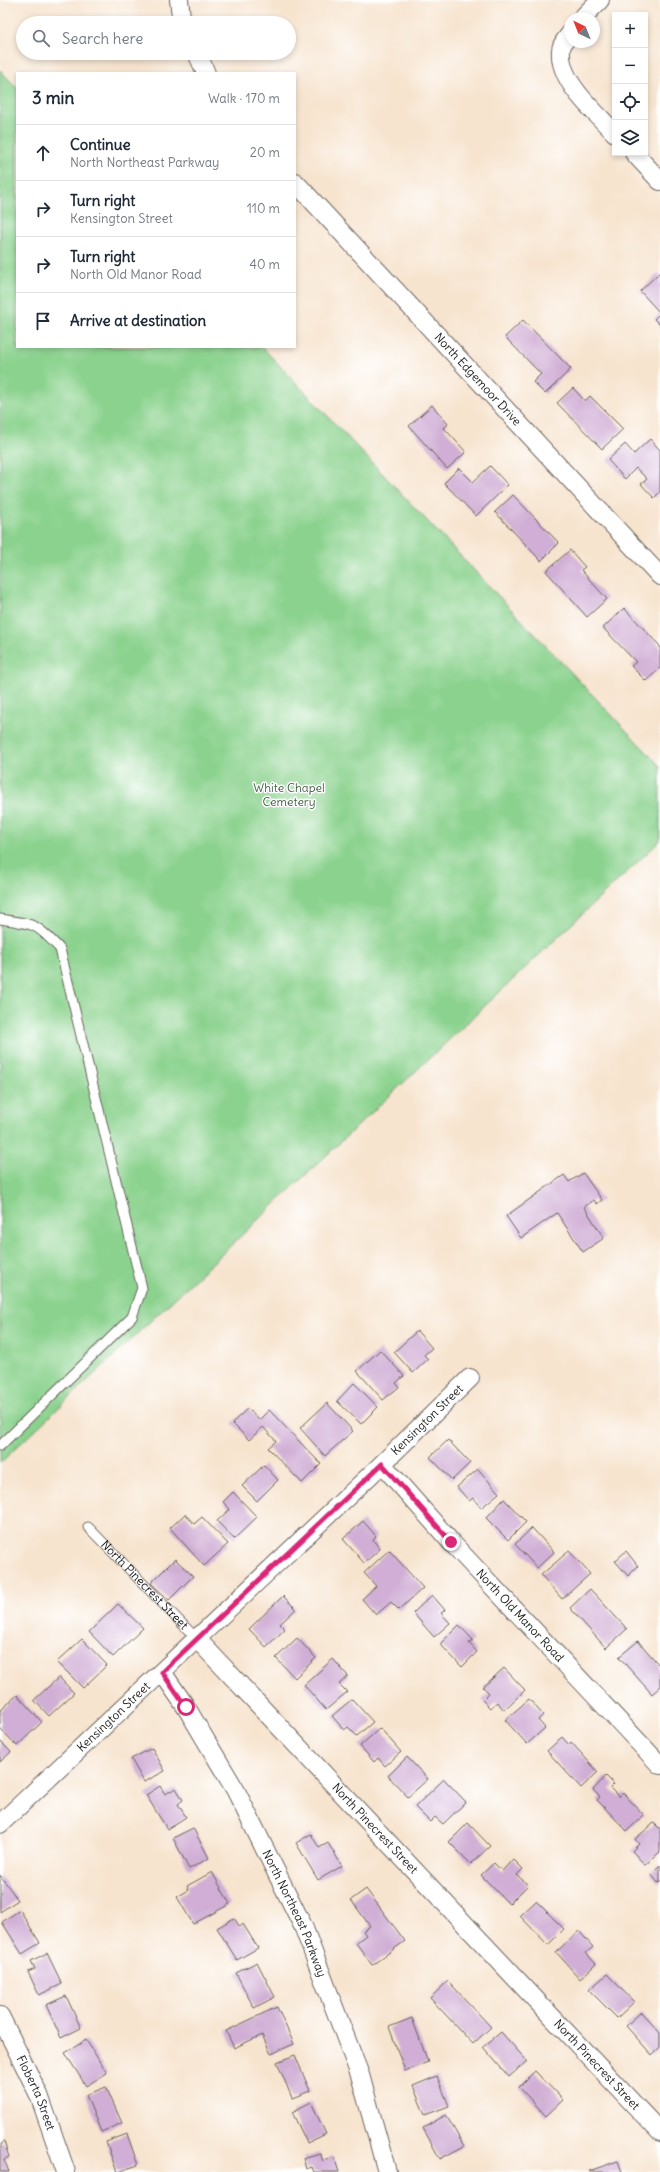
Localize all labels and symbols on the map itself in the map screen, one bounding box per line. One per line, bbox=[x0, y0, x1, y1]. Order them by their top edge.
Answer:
north arrow bbox=[564, 12, 600, 48]
street label: North Edgemoor Drive bbox=[432, 330, 525, 428]
park label: White Chapel Cemetery bbox=[253, 780, 325, 809]
street label: Kensington Street bbox=[388, 1381, 466, 1458]
route end bbox=[442, 1533, 460, 1551]
street label: North Pinecrest Street bbox=[98, 1537, 192, 1632]
street label: North Old Manor Road bbox=[473, 1566, 567, 1665]
street label: Kensington Street bbox=[73, 1679, 153, 1755]
route start bbox=[177, 1698, 195, 1716]
street label: North Pinecrest Street bbox=[329, 1780, 421, 1877]
street label: North Northeast Parkway bbox=[259, 1847, 330, 1979]
street label: North Pinecrest Street bbox=[551, 2016, 643, 2113]
street label: Floberta Street bbox=[14, 2053, 59, 2132]

